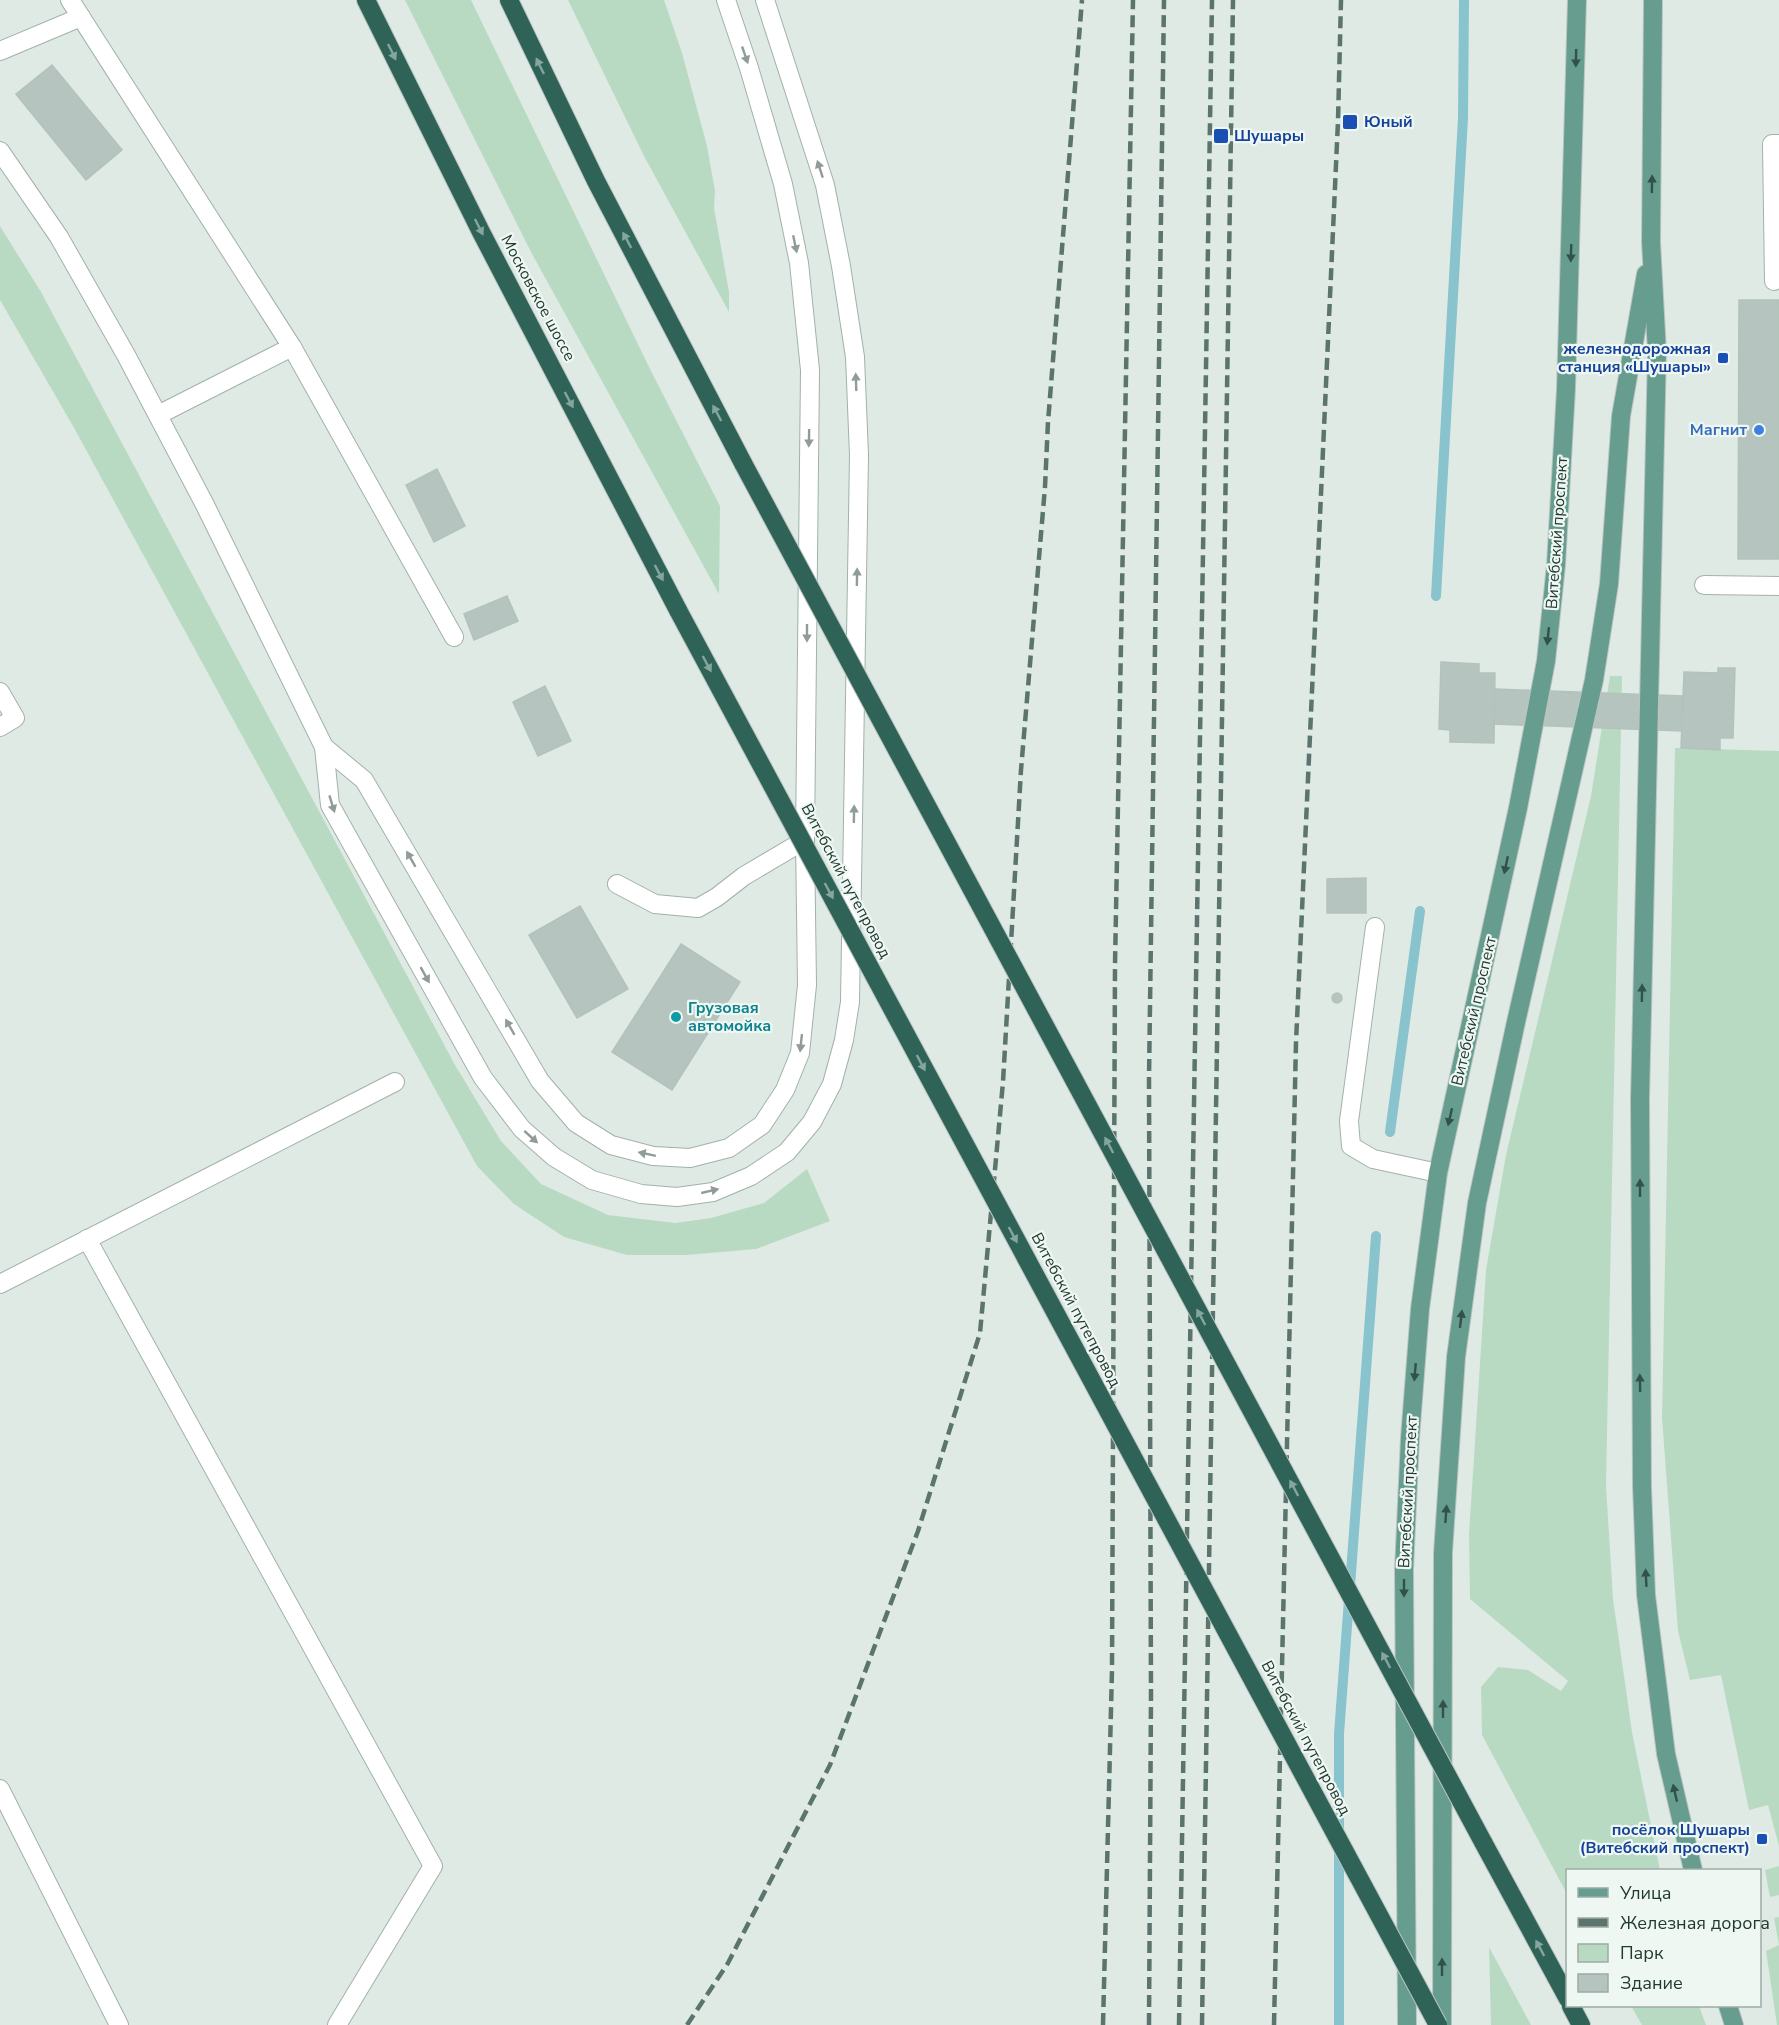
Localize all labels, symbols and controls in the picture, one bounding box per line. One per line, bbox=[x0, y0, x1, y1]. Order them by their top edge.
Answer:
one-way arrow bbox=[388, 44, 397, 61]
one-way arrow bbox=[740, 46, 750, 64]
one-way arrow bbox=[1571, 49, 1581, 68]
one-way arrow bbox=[536, 57, 545, 74]
place label: Юный bbox=[1364, 111, 1413, 133]
marker: Юный bbox=[1341, 113, 1359, 131]
place label: Шушары bbox=[1234, 125, 1304, 147]
marker: Шушары bbox=[1212, 127, 1230, 145]
one-way arrow bbox=[814, 160, 824, 178]
one-way arrow bbox=[1647, 174, 1657, 193]
one-way arrow bbox=[474, 219, 483, 236]
street label: Московское шоссе bbox=[495, 231, 581, 365]
one-way arrow bbox=[622, 232, 632, 249]
one-way arrow bbox=[791, 234, 800, 253]
one-way arrow bbox=[1566, 244, 1576, 263]
place label: железнодорожная станция «Шушары» bbox=[1558, 338, 1711, 378]
marker: железнодорожная станция «Шушары» bbox=[1716, 351, 1730, 365]
one-way arrow bbox=[851, 372, 861, 391]
one-way arrow bbox=[564, 392, 574, 409]
one-way arrow bbox=[712, 405, 722, 422]
place label: Магнит bbox=[1690, 419, 1747, 441]
marker: Магнит bbox=[1752, 423, 1766, 437]
one-way arrow bbox=[804, 428, 813, 447]
street label: Витебский проспект bbox=[1541, 455, 1573, 610]
one-way arrow bbox=[654, 565, 664, 582]
one-way arrow bbox=[852, 567, 862, 586]
one-way arrow bbox=[802, 623, 811, 642]
one-way arrow bbox=[1544, 627, 1553, 646]
one-way arrow bbox=[702, 656, 712, 673]
one-way arrow bbox=[328, 795, 337, 813]
street label: Витебский путепровод bbox=[796, 800, 896, 963]
one-way arrow bbox=[849, 804, 858, 823]
one-way arrow bbox=[406, 850, 416, 867]
one-way arrow bbox=[1501, 856, 1510, 875]
one-way arrow bbox=[824, 883, 834, 900]
street label: Витебский проспект bbox=[1446, 933, 1502, 1088]
one-way arrow bbox=[420, 967, 430, 984]
one-way arrow bbox=[1637, 983, 1647, 1002]
place label: Грузовая автомойка bbox=[688, 997, 771, 1037]
marker: Грузовая автомойка bbox=[669, 1010, 683, 1024]
one-way arrow bbox=[504, 1019, 515, 1035]
one-way arrow bbox=[796, 1034, 806, 1053]
one-way arrow bbox=[916, 1055, 926, 1072]
one-way arrow bbox=[1445, 1108, 1455, 1126]
one-way arrow bbox=[524, 1130, 539, 1144]
one-way arrow bbox=[1104, 1136, 1114, 1153]
one-way arrow bbox=[637, 1149, 656, 1158]
one-way arrow bbox=[1635, 1178, 1645, 1197]
one-way arrow bbox=[701, 1186, 719, 1196]
one-way arrow bbox=[1008, 1227, 1018, 1244]
street label: Витебский путепровод bbox=[1026, 1229, 1126, 1392]
one-way arrow bbox=[1196, 1308, 1206, 1325]
one-way arrow bbox=[1457, 1310, 1466, 1329]
one-way arrow bbox=[1410, 1363, 1420, 1382]
one-way arrow bbox=[1635, 1373, 1645, 1392]
street label: Витебский проспект bbox=[1393, 1414, 1423, 1569]
one-way arrow bbox=[1289, 1480, 1299, 1497]
one-way arrow bbox=[1441, 1504, 1451, 1523]
one-way arrow bbox=[1641, 1568, 1650, 1587]
one-way arrow bbox=[1400, 1578, 1409, 1597]
one-way arrow bbox=[1381, 1651, 1391, 1668]
street label: Витебский путепровод bbox=[1256, 1657, 1356, 1820]
one-way arrow bbox=[1438, 1699, 1448, 1718]
one-way arrow bbox=[1670, 1784, 1680, 1802]
place label: посёлок Шушары (Витебский проспект) bbox=[1580, 1819, 1750, 1859]
marker: посёлок Шушары (Витебский проспект) bbox=[1755, 1832, 1769, 1846]
legend bbox=[1566, 1869, 1761, 2007]
text: Улица bbox=[1619, 1881, 1671, 1905]
text: Железная дорога bbox=[1620, 1911, 1770, 1935]
one-way arrow bbox=[1535, 1939, 1545, 1956]
text: Парк bbox=[1620, 1941, 1664, 1965]
one-way arrow bbox=[1437, 1957, 1447, 1976]
text: Здание bbox=[1620, 1971, 1683, 1995]

